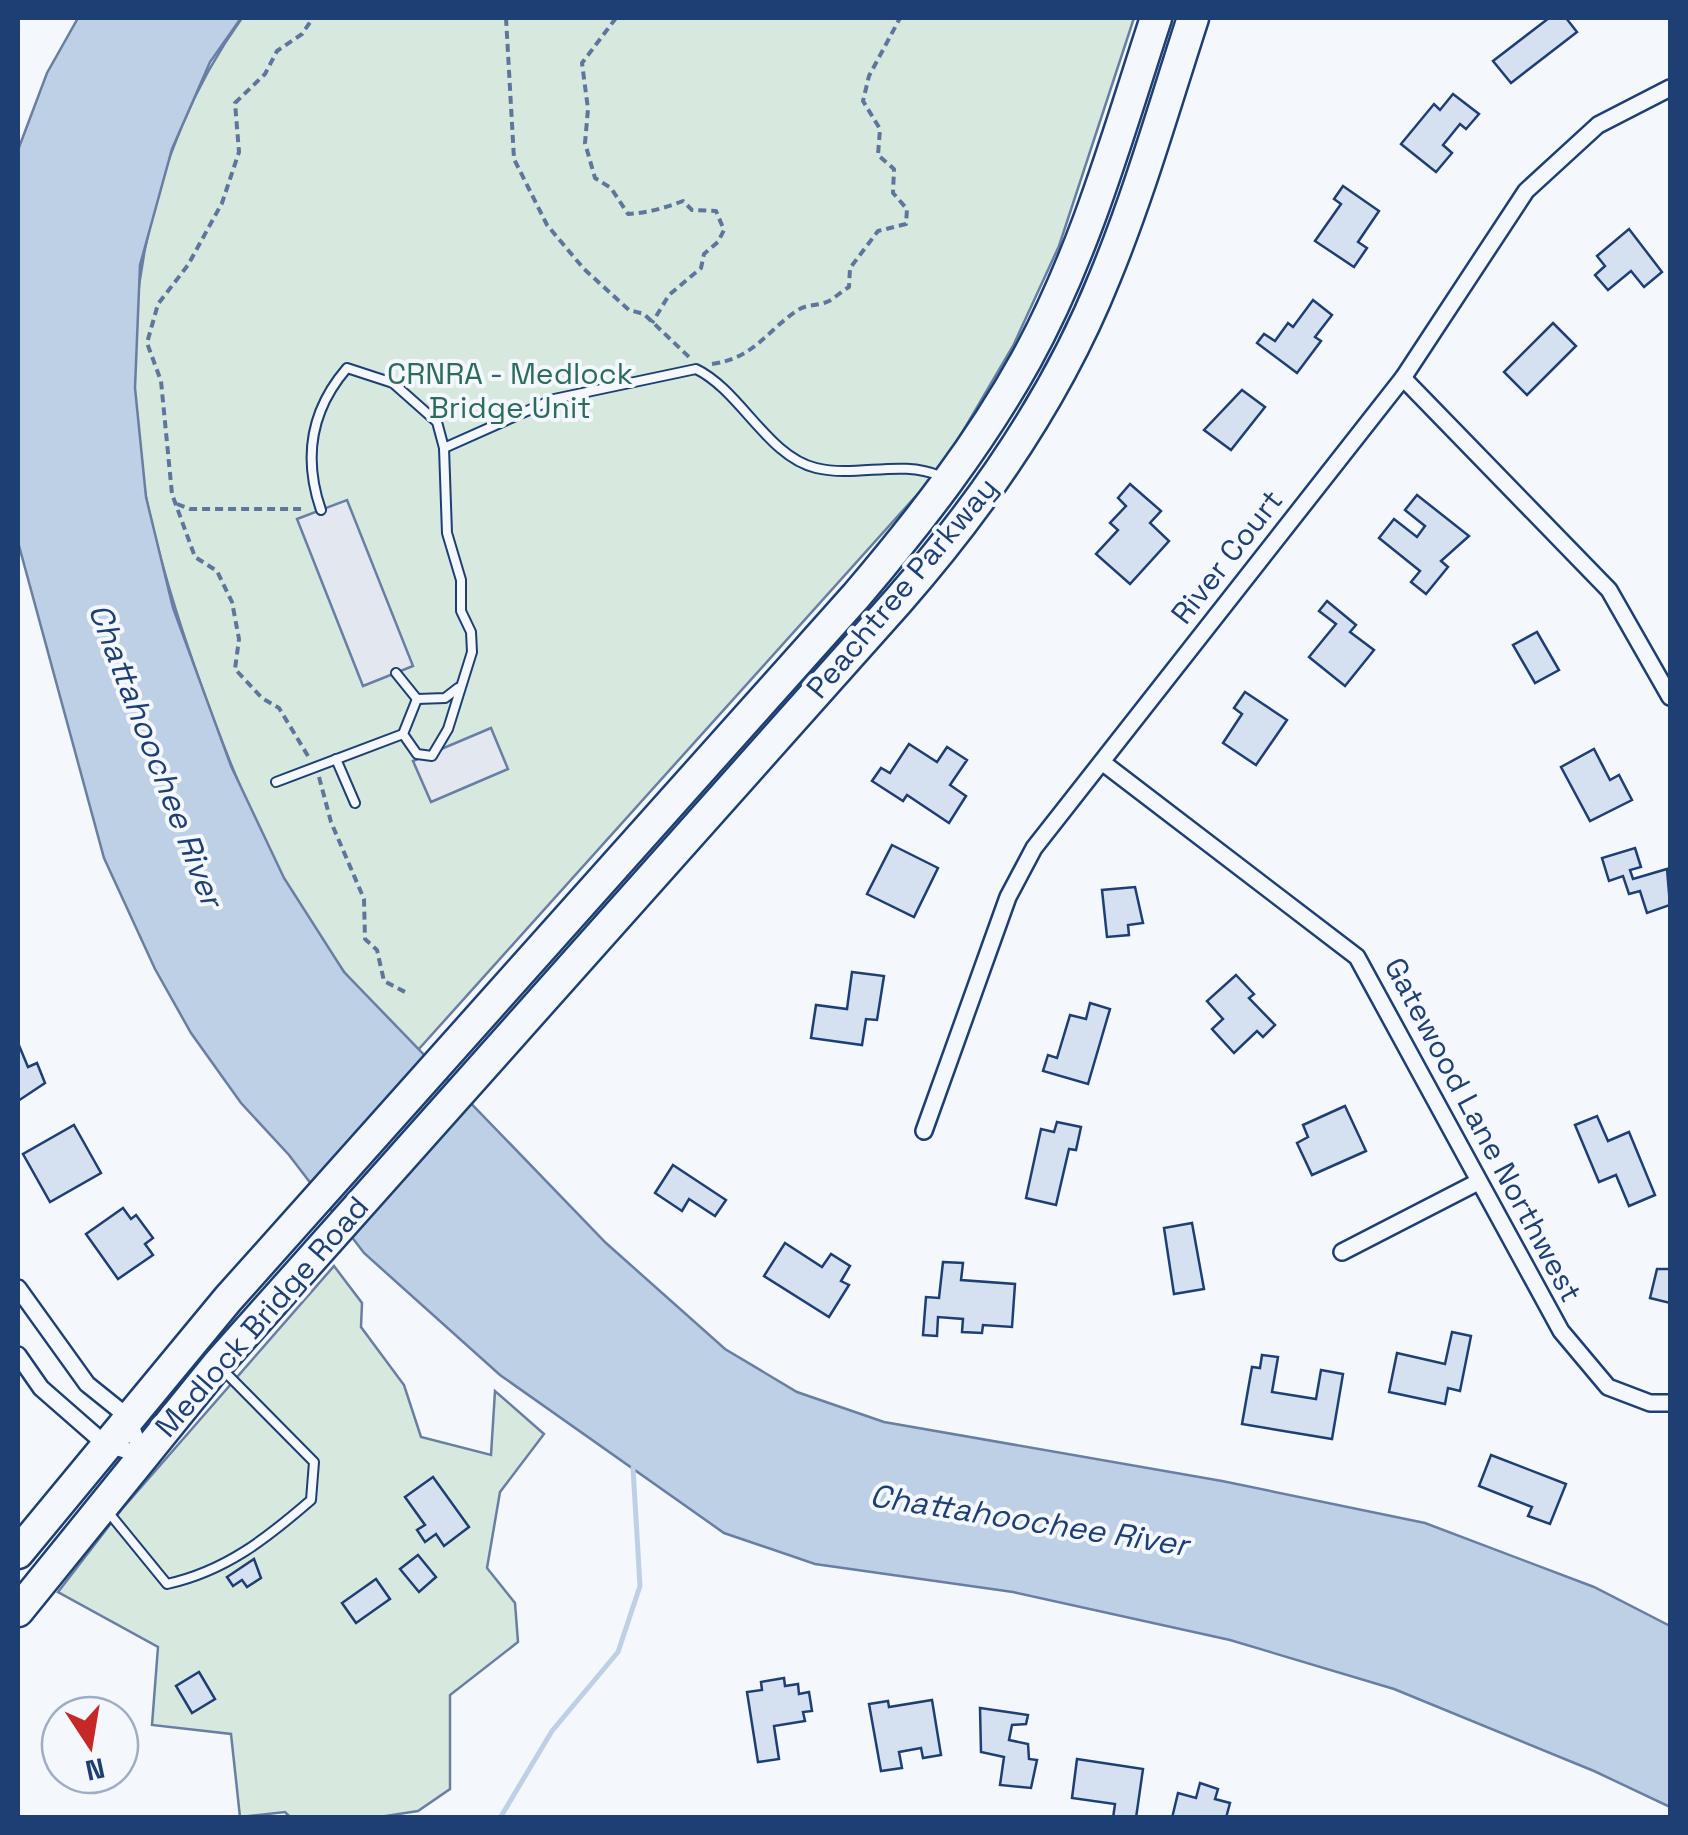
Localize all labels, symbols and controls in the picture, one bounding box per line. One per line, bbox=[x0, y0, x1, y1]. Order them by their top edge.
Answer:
park label: CRNRA - Medlock Bridge Unit bbox=[387, 354, 633, 427]
street label: Peachtree Parkway bbox=[798, 469, 1006, 706]
street label: River Court bbox=[1162, 482, 1291, 632]
water label: Chattahoochee River bbox=[80, 598, 233, 915]
street label: Gatewood Lane Northwest bbox=[1376, 951, 1591, 1309]
street label: Medlock Bridge Road bbox=[146, 1188, 377, 1445]
water label: Chattahoochee River bbox=[867, 1475, 1194, 1565]
north arrow bbox=[40, 1695, 140, 1795]
text: N bbox=[82, 1750, 108, 1789]

